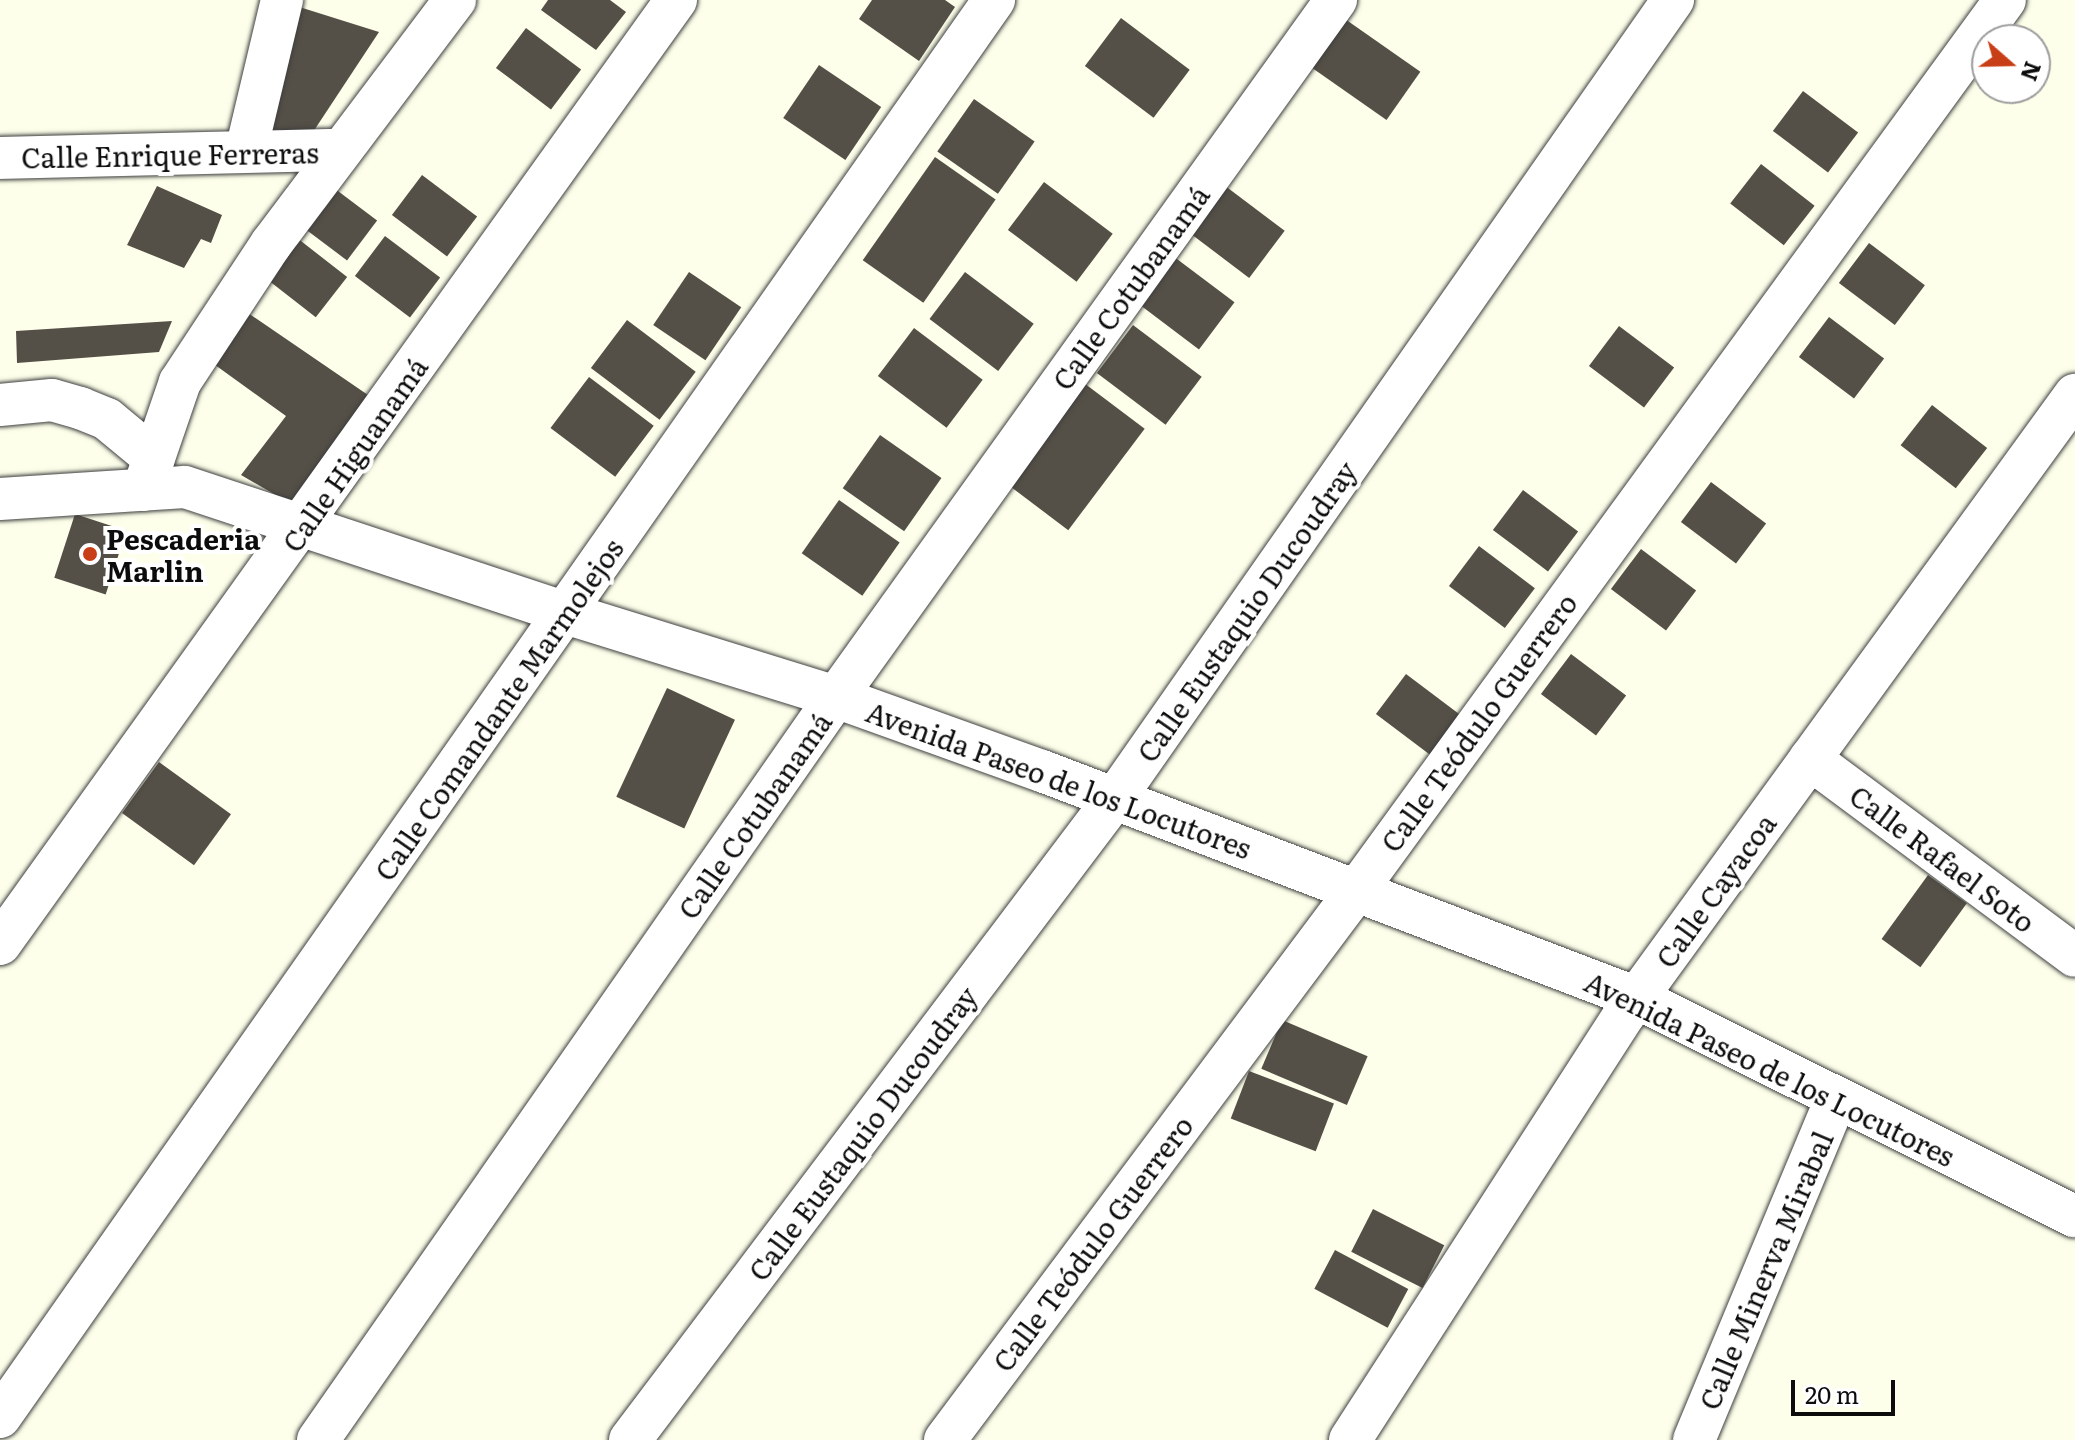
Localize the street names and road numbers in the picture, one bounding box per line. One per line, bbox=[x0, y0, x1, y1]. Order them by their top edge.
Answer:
street label: Calle Enrique Ferreras bbox=[21, 135, 319, 173]
street label: Calle Cotubanamá bbox=[1045, 178, 1215, 396]
street label: Calle Higuanamá bbox=[274, 350, 434, 558]
street label: Calle Eustaquio Ducoudray bbox=[1129, 454, 1363, 768]
street label: Calle Comandante Marmolejos bbox=[367, 532, 629, 886]
street label: Calle Teódulo Guerrero bbox=[1373, 586, 1583, 858]
street label: Avenida Paseo de los Locutores bbox=[862, 694, 1256, 864]
street label: Calle Cotubanamá bbox=[670, 705, 838, 925]
street label: Calle Rafael Soto bbox=[1844, 778, 2042, 938]
street label: Calle Cayacoa bbox=[1648, 807, 1782, 973]
street label: Avenida Paseo de los Locutores bbox=[1580, 964, 1960, 1172]
street label: Calle Eustaquio Ducoudray bbox=[741, 979, 983, 1287]
street label: Calle Teódulo Guerrero bbox=[985, 1109, 1199, 1377]
street label: Calle Minerva Mirabal bbox=[1691, 1126, 1839, 1414]

